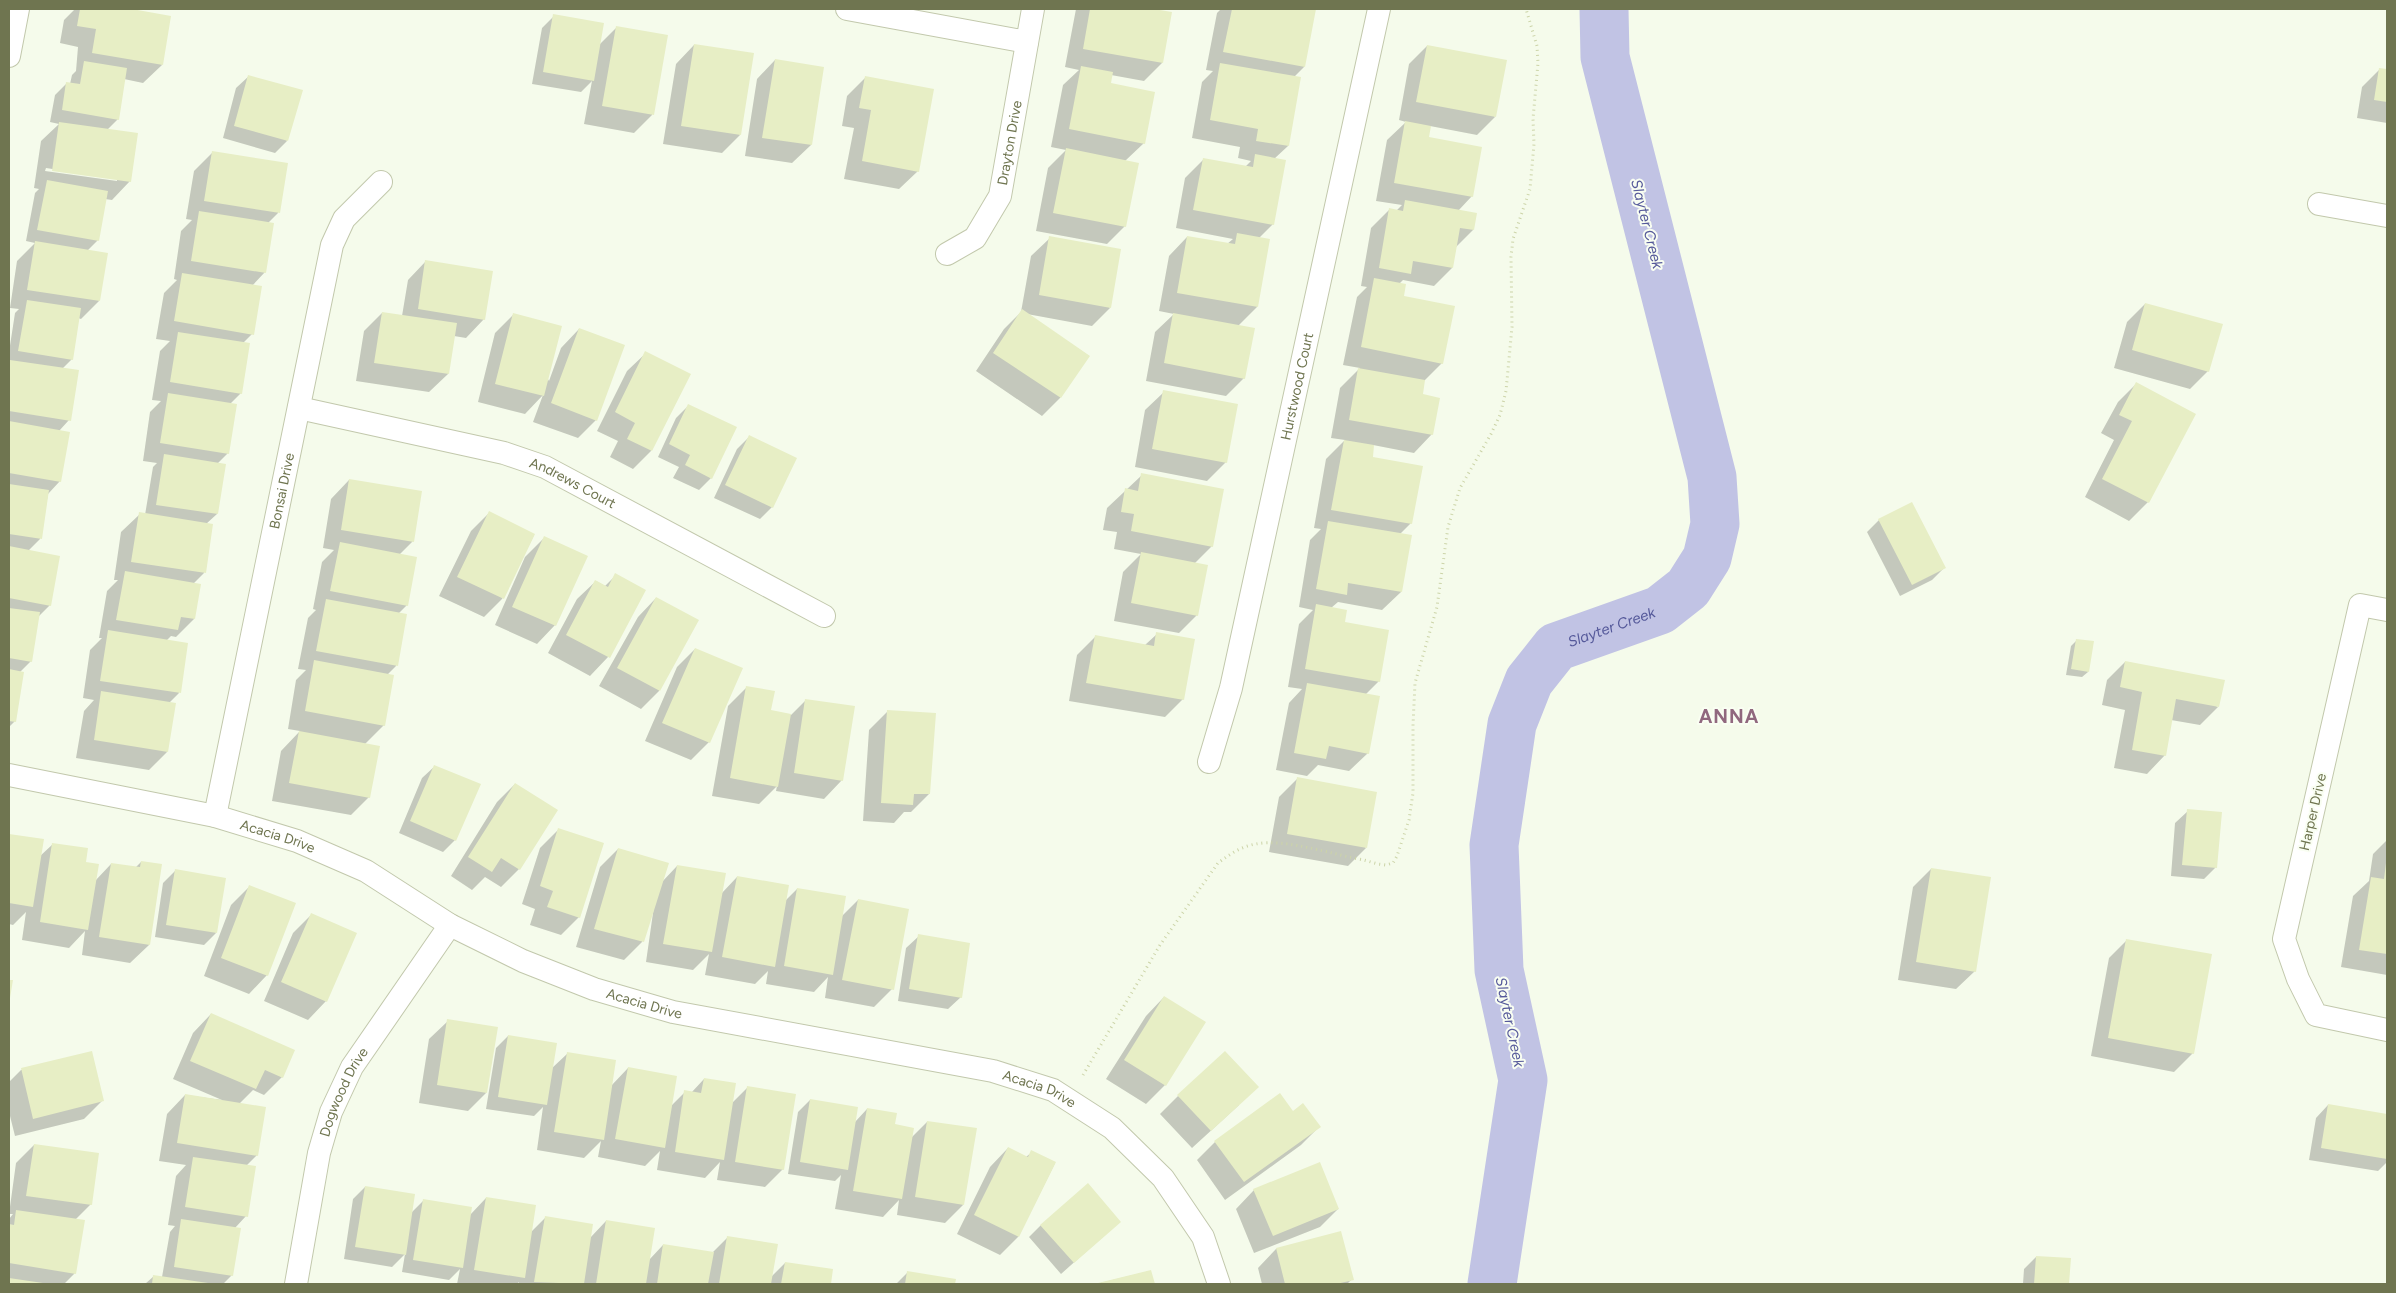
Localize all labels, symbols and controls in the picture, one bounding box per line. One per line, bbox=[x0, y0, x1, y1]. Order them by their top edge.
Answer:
street label: Drayton Drive bbox=[994, 99, 1025, 187]
water label: Slayter Creek bbox=[1627, 177, 1667, 271]
street label: Hurstwood Court bbox=[1277, 331, 1317, 442]
street label: Bonsai Drive bbox=[266, 451, 298, 530]
street label: Andrews Court bbox=[527, 454, 619, 512]
water label: Slayter Creek bbox=[1565, 603, 1658, 651]
district label: ANNA bbox=[1699, 705, 1759, 728]
street label: Harper Drive bbox=[2296, 771, 2330, 852]
street label: Acacia Drive bbox=[238, 816, 318, 857]
water label: Slayter Creek bbox=[1492, 975, 1528, 1069]
street label: Acacia Drive bbox=[605, 985, 684, 1022]
street label: Dogwood Drive bbox=[316, 1044, 372, 1139]
street label: Acacia Drive bbox=[1001, 1066, 1080, 1111]

